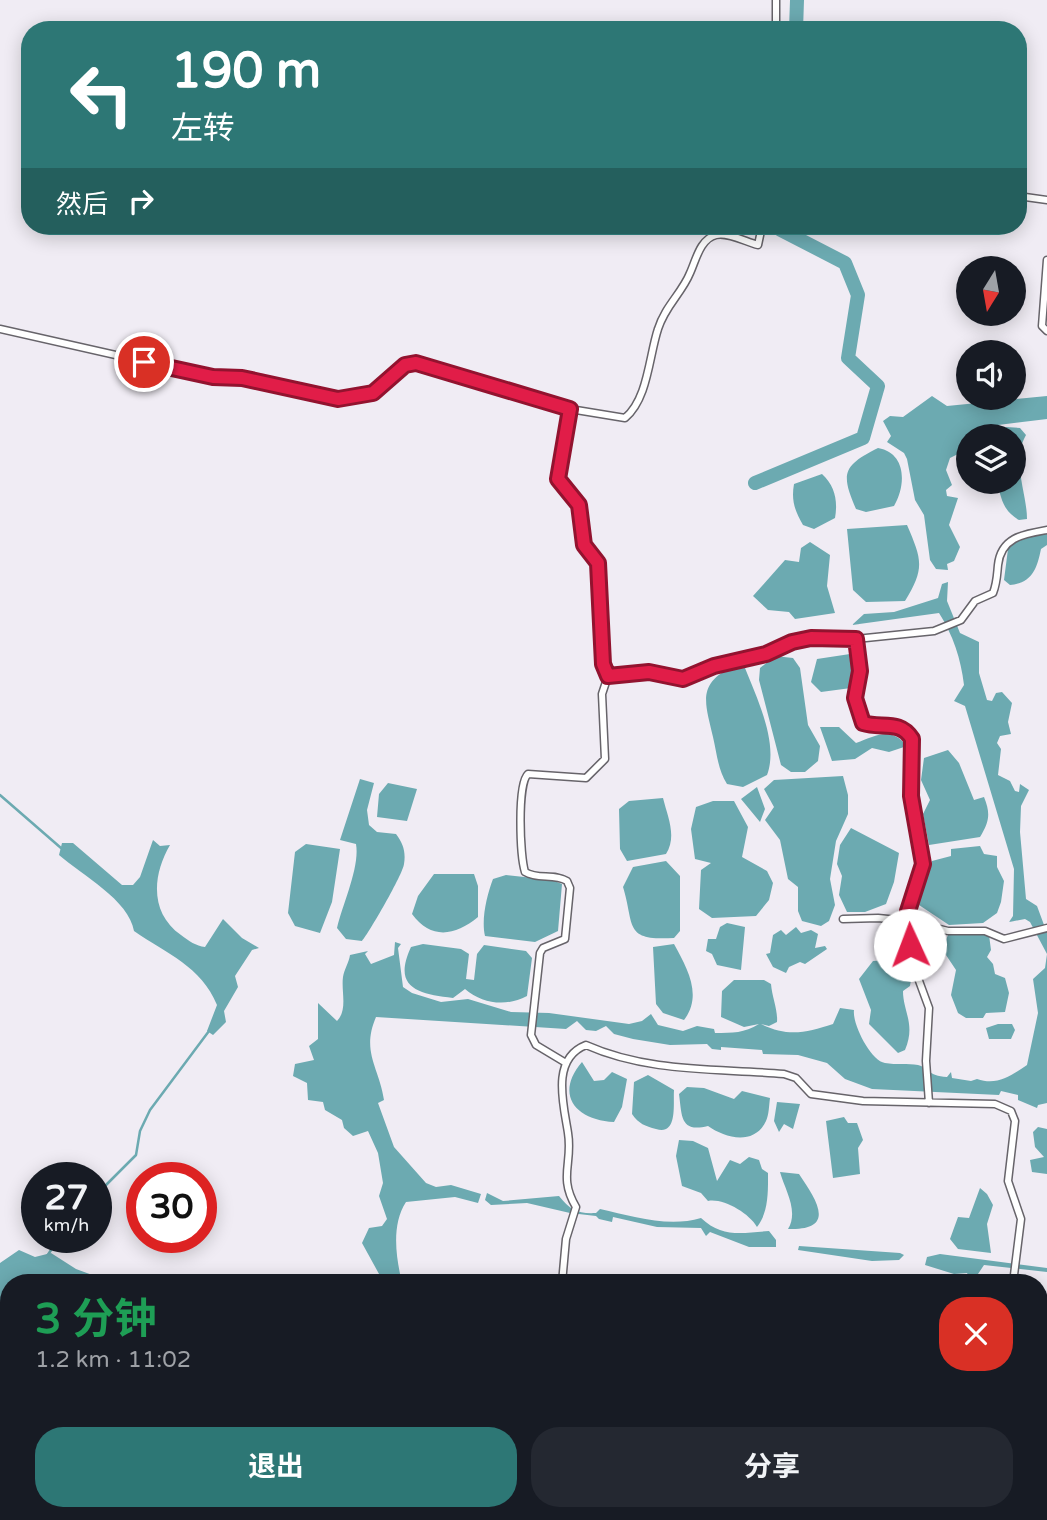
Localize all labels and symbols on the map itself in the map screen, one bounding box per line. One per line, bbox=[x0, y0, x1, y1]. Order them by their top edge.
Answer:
north arrow bbox=[956, 256, 1026, 326]
pin bbox=[114, 332, 174, 392]
position arrow bbox=[873, 908, 947, 982]
speed limit sign: 30 bbox=[126, 1162, 217, 1253]

